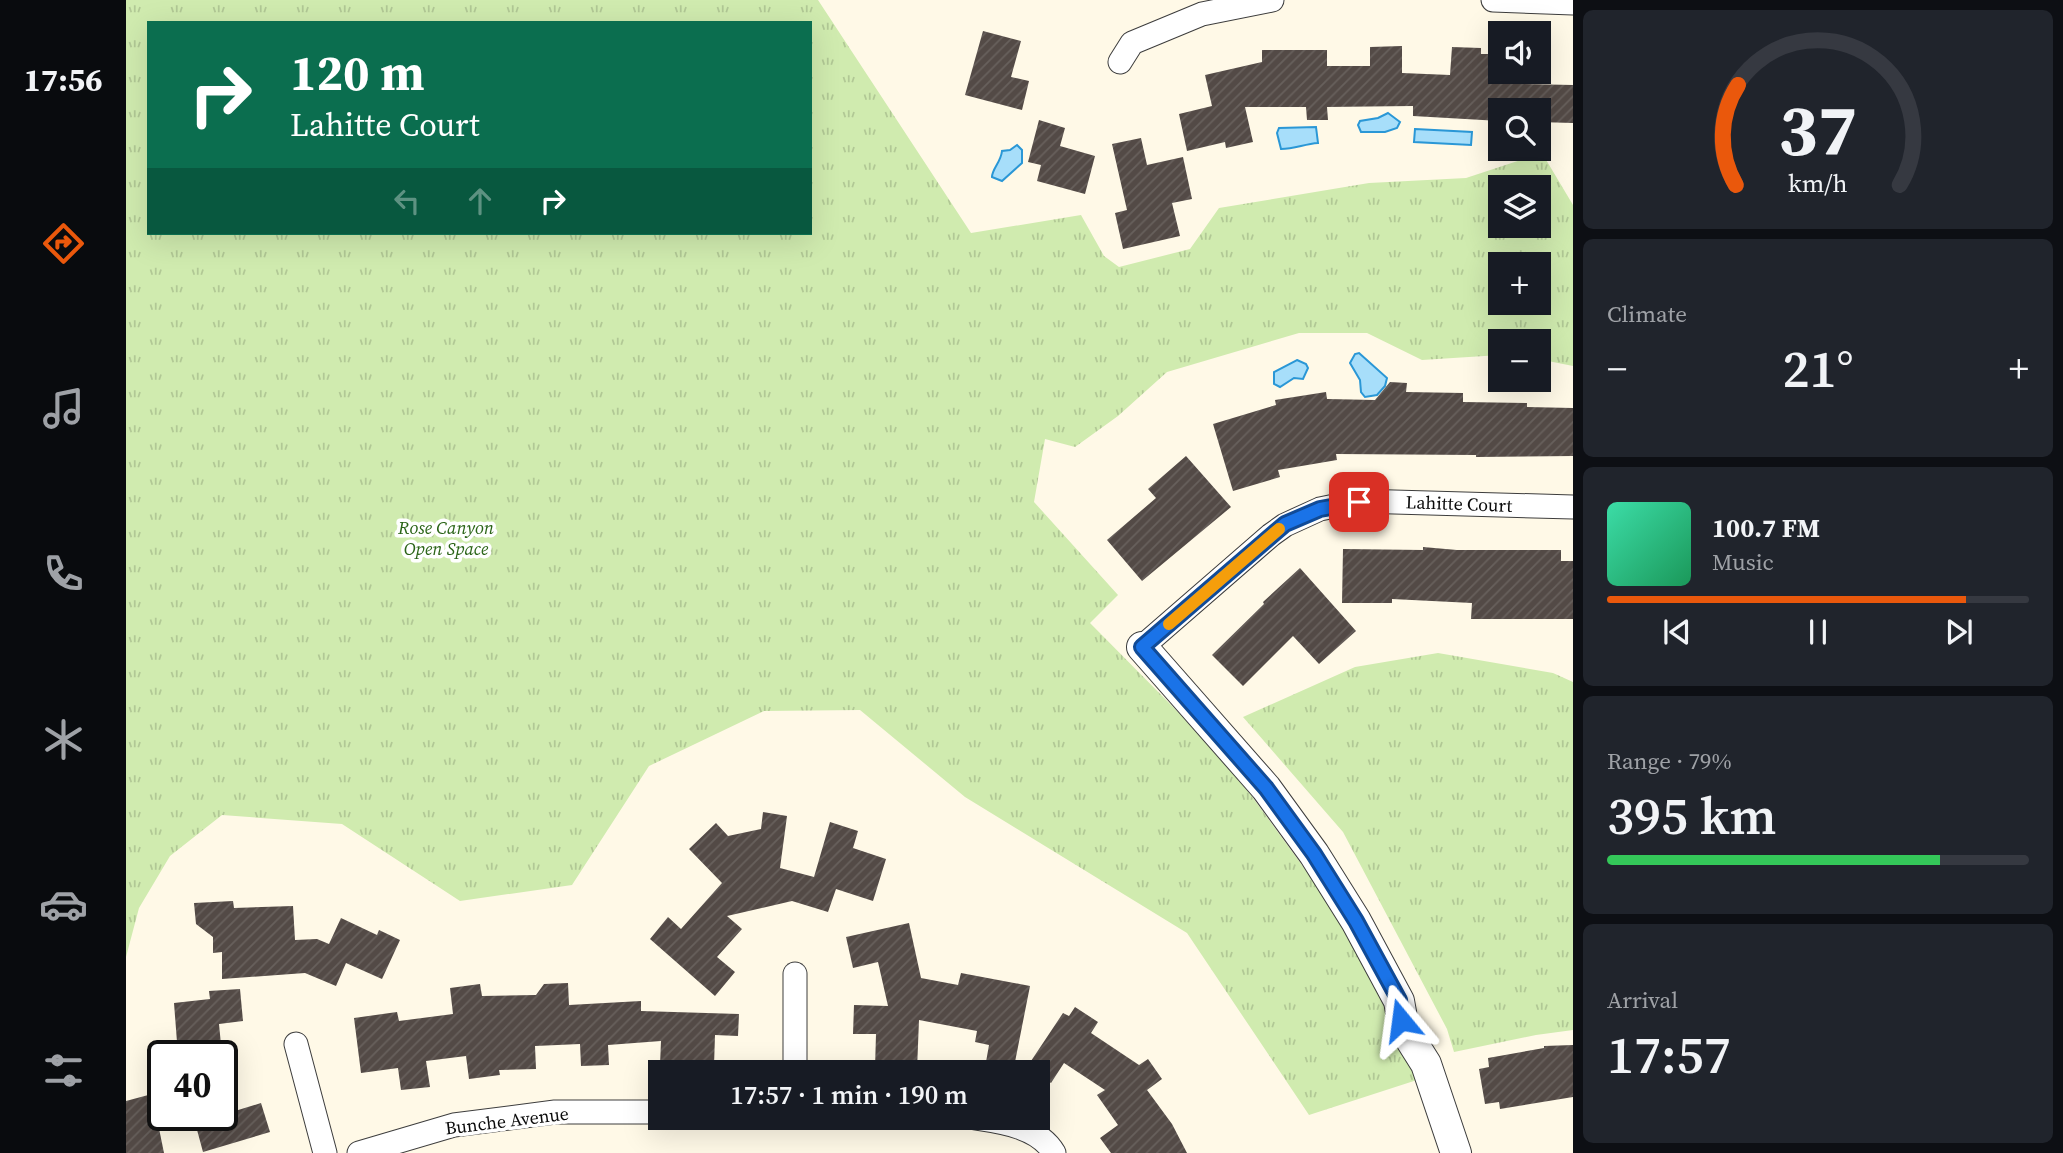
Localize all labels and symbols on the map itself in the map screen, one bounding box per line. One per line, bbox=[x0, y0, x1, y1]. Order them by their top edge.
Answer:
pin bbox=[1329, 472, 1389, 532]
street label: Lahitte Court bbox=[1405, 489, 1513, 518]
park label: Rose Canyon Open Space bbox=[397, 515, 494, 561]
position arrow bbox=[1364, 983, 1438, 1057]
speed limit sign: 40 bbox=[147, 1040, 238, 1131]
street label: Bunche Avenue bbox=[444, 1101, 570, 1140]

